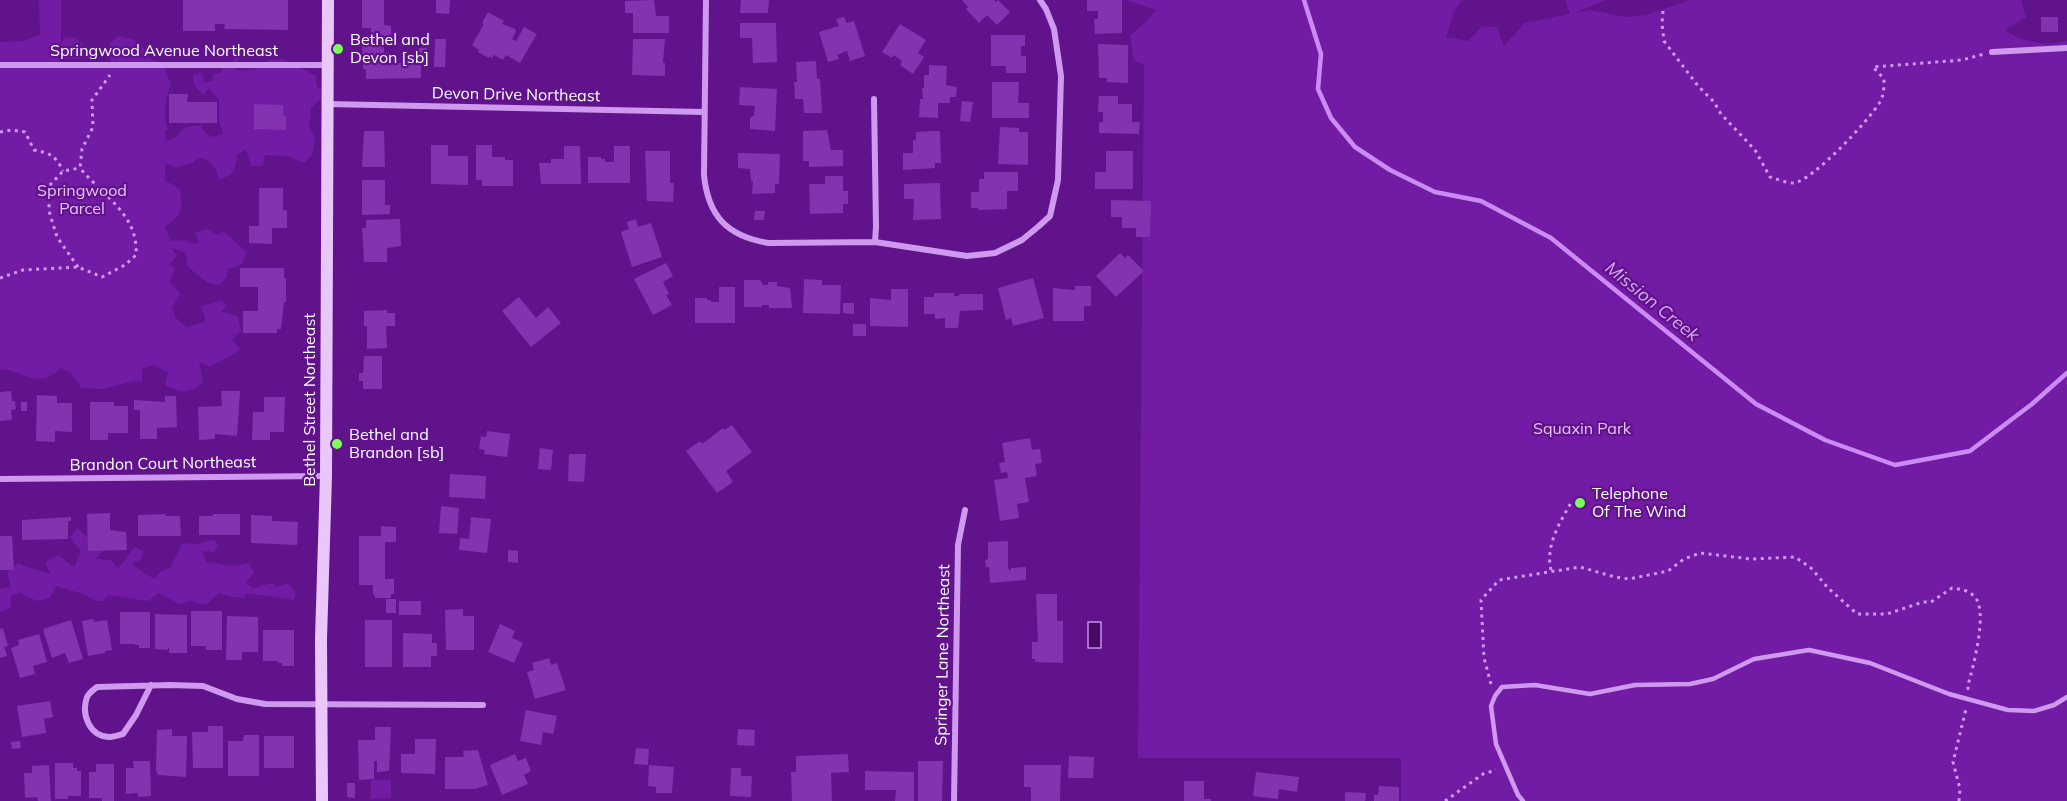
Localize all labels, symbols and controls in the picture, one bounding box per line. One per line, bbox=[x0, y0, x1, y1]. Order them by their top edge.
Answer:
place label: Bethel and Devon [sb] bbox=[350, 30, 430, 68]
street label: Springwood Avenue Northeast bbox=[50, 41, 278, 61]
marker: Bethel and Devon [sb] bbox=[331, 42, 345, 56]
street label: Devon Drive Northeast bbox=[432, 84, 600, 106]
park label: Springwood Parcel bbox=[37, 181, 127, 219]
water label: Mission Creek bbox=[1601, 257, 1703, 347]
street label: Bethel Street Northeast bbox=[300, 313, 320, 487]
park label: Squaxin Park bbox=[1533, 419, 1631, 439]
place label: Bethel and Brandon [sb] bbox=[349, 425, 444, 463]
marker: Bethel and Brandon [sb] bbox=[330, 437, 344, 451]
street label: Brandon Court Northeast bbox=[70, 453, 256, 475]
place label: Telephone Of The Wind bbox=[1592, 484, 1686, 522]
marker: Telephone Of The Wind bbox=[1573, 496, 1587, 510]
street label: Springer Lane Northeast bbox=[932, 564, 954, 746]

